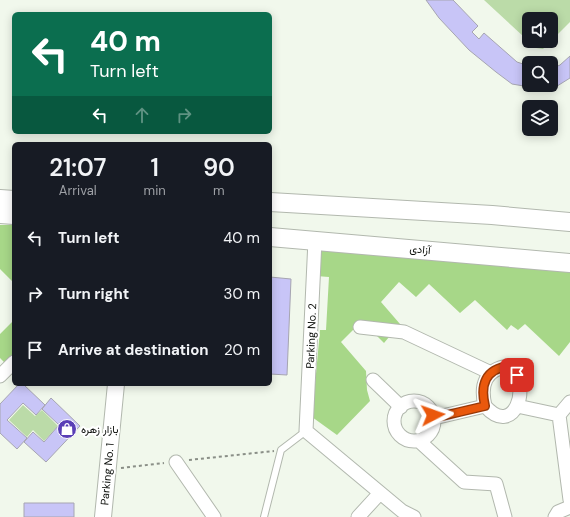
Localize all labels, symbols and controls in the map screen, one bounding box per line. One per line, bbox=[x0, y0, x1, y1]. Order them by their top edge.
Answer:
map controls bbox=[522, 12, 558, 136]
button: sound bbox=[522, 12, 558, 48]
text: 40 m bbox=[90, 23, 161, 60]
icon: left bbox=[24, 28, 76, 80]
button: search bbox=[522, 56, 558, 92]
text: Turn left bbox=[90, 59, 159, 83]
button: layers bbox=[522, 100, 558, 136]
icon: left bbox=[89, 104, 111, 126]
icon: ahead bbox=[131, 104, 153, 126]
icon: right bbox=[173, 104, 195, 126]
text: 21:07 bbox=[49, 152, 106, 183]
text: 1 bbox=[151, 152, 159, 183]
text: 90 bbox=[203, 152, 235, 183]
text: Arrival bbox=[59, 182, 97, 199]
text: min bbox=[144, 182, 166, 199]
text: m bbox=[213, 182, 225, 199]
icon: left bbox=[24, 227, 46, 249]
text: Turn left bbox=[58, 228, 119, 248]
text: 40 m bbox=[223, 228, 260, 248]
street label: آزادی bbox=[409, 241, 433, 257]
icon: right bbox=[24, 283, 46, 305]
text: Turn right bbox=[58, 284, 129, 304]
text: 30 m bbox=[224, 284, 260, 304]
street label: Parking No. 2 bbox=[303, 303, 319, 369]
icon: arrive bbox=[24, 339, 46, 361]
text: Arrive at destination bbox=[58, 340, 209, 360]
text: 20 m bbox=[224, 340, 260, 360]
pin bbox=[500, 358, 534, 392]
icon: arrive bbox=[506, 364, 528, 386]
position arrow bbox=[412, 394, 454, 436]
shop icon: بازار زهره bbox=[56, 418, 78, 440]
place label: بازار زهره bbox=[81, 422, 118, 436]
street label: Parking No. 1 bbox=[97, 442, 117, 506]

